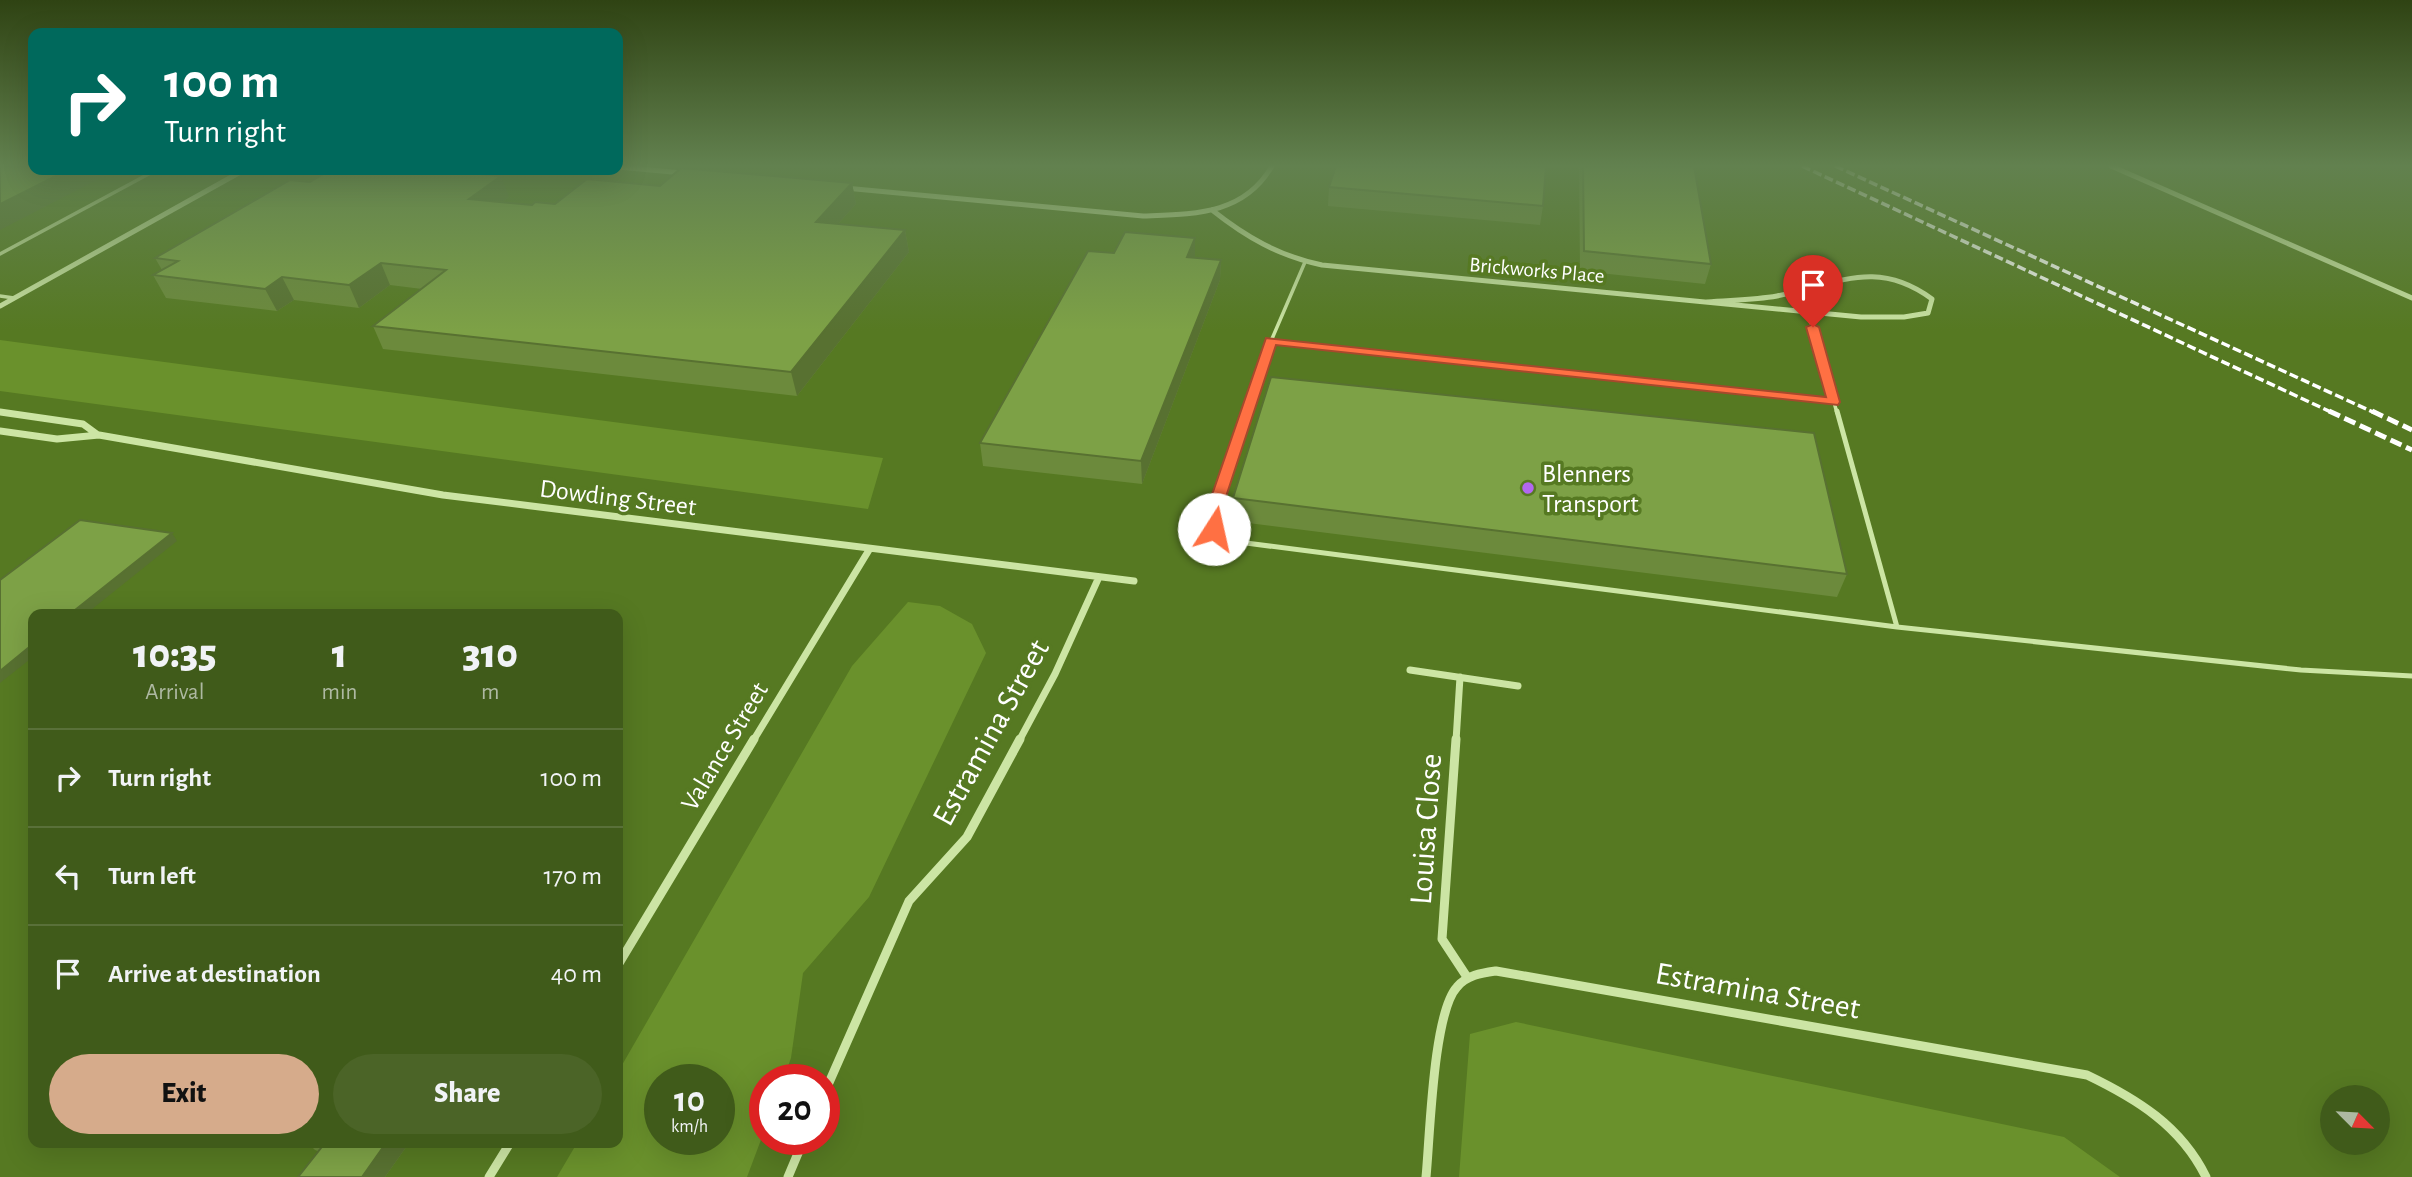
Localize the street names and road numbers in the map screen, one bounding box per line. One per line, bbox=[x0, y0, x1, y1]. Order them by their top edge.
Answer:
street label: Brickworks Place bbox=[1468, 254, 1605, 287]
street label: Dowding Street bbox=[538, 475, 698, 521]
street label: Estramina Street bbox=[927, 634, 1055, 831]
street label: Valance Street bbox=[677, 678, 773, 815]
street label: Louisa Close bbox=[1405, 752, 1447, 906]
street label: Estramina Street bbox=[1653, 957, 1863, 1025]

